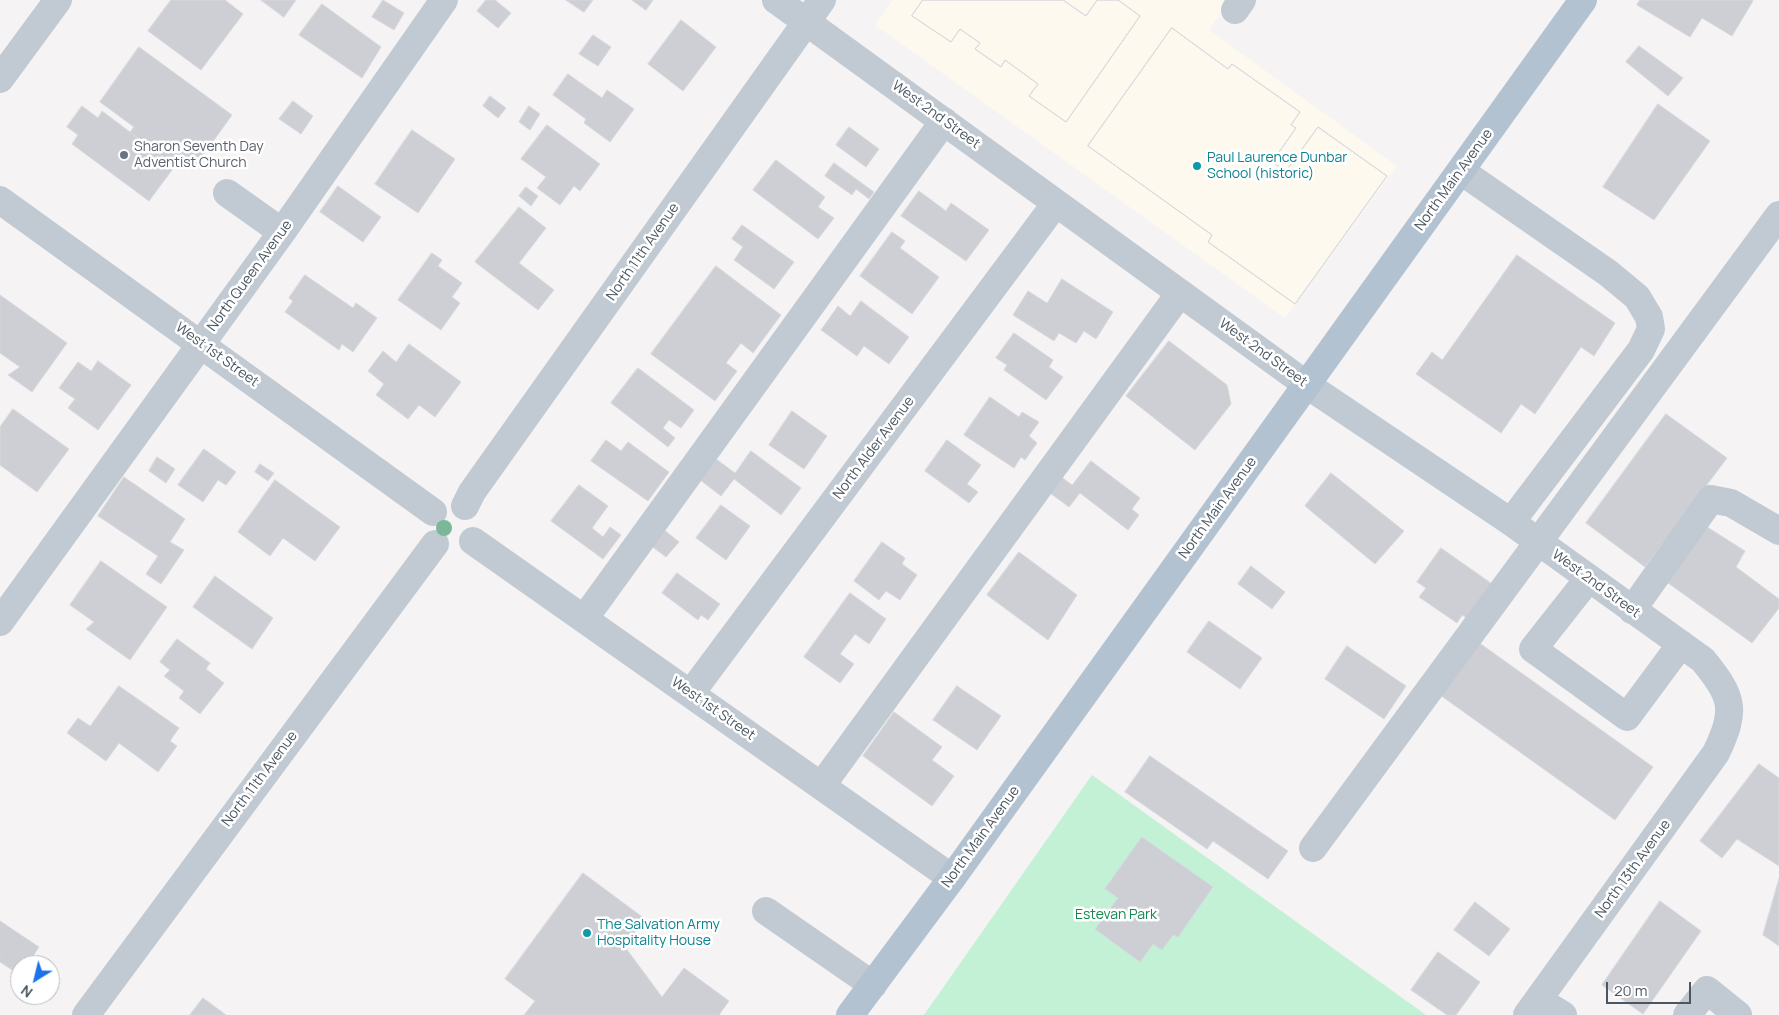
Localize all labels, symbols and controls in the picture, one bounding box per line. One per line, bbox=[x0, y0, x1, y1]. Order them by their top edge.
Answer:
street label: West 2nd Street bbox=[889, 77, 983, 153]
street label: North Main Avenue bbox=[1411, 126, 1497, 234]
place label: Sharon Seventh Day Adventist Church bbox=[134, 139, 264, 172]
marker: Sharon Seventh Day Adventist Church bbox=[118, 149, 130, 161]
place label: Paul Laurence Dunbar School (historic) bbox=[1207, 150, 1347, 182]
marker: Paul Laurence Dunbar School (historic) bbox=[1191, 160, 1203, 172]
street label: North 11th Avenue bbox=[603, 200, 683, 304]
street label: North Queen Avenue bbox=[204, 217, 296, 335]
street label: West 2nd Street bbox=[1216, 315, 1310, 391]
street label: West 1st Street bbox=[172, 319, 262, 391]
street label: North Alder Avenue bbox=[830, 393, 918, 503]
street label: North Main Avenue bbox=[1175, 454, 1261, 562]
street label: West 2nd Street bbox=[1549, 546, 1643, 622]
street label: West 1st Street bbox=[668, 674, 758, 744]
street label: North 11th Avenue bbox=[219, 728, 301, 830]
street label: North Main Avenue bbox=[938, 783, 1024, 891]
street label: North 13th Avenue bbox=[1592, 817, 1674, 921]
park label: Estevan Park bbox=[1075, 907, 1157, 923]
place label: The Salvation Army Hospitality House bbox=[597, 917, 720, 950]
marker: The Salvation Army Hospitality House bbox=[581, 927, 593, 939]
north arrow bbox=[10, 955, 60, 1005]
scale bar bbox=[1609, 972, 1694, 1004]
text: 20 m bbox=[1614, 980, 1647, 1001]
text: N bbox=[17, 981, 36, 1002]

